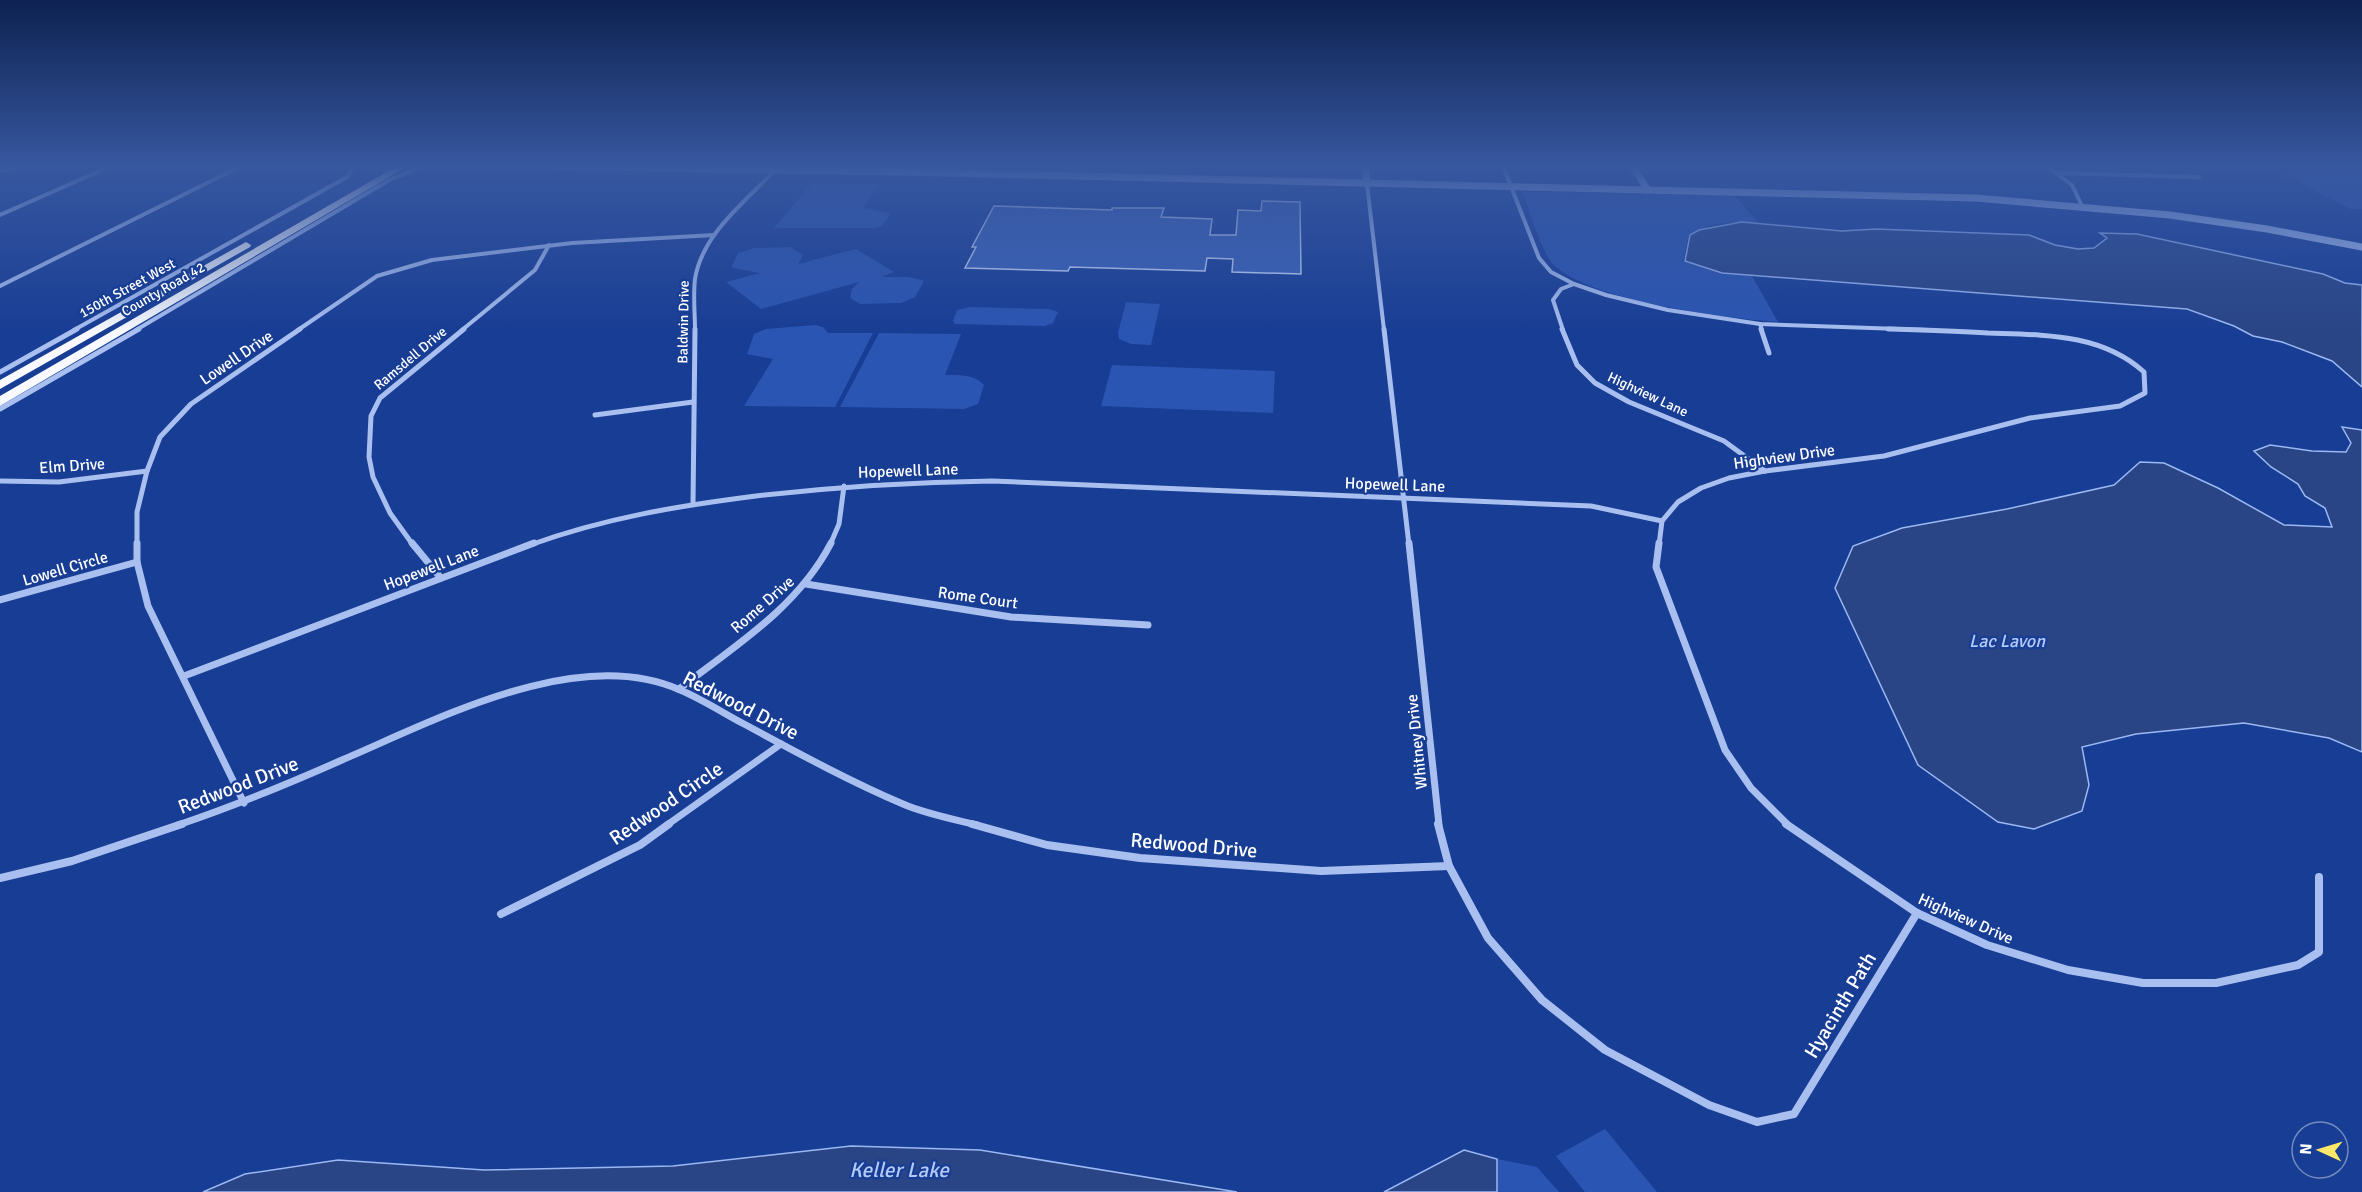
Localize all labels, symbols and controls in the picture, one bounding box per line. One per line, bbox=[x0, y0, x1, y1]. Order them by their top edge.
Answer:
street label: 150th Street West bbox=[76, 255, 178, 322]
street label: County Road 42 bbox=[118, 259, 208, 320]
street label: Baldwin Drive bbox=[674, 280, 693, 364]
street label: Ramsdell Drive bbox=[371, 323, 450, 394]
street label: Lowell Drive bbox=[196, 326, 277, 390]
street label: Highview Lane bbox=[1605, 368, 1691, 421]
street label: Highview Drive bbox=[1732, 440, 1836, 474]
street label: Elm Drive bbox=[39, 454, 106, 478]
street label: Hopewell Lane bbox=[857, 459, 959, 483]
street label: Hopewell Lane bbox=[1344, 473, 1446, 497]
street label: Hopewell Lane bbox=[381, 541, 482, 595]
street label: Lowell Circle bbox=[20, 547, 110, 591]
street label: Rome Drive bbox=[727, 572, 799, 638]
street label: Rome Court bbox=[937, 582, 1019, 614]
water label: Lac Lavon bbox=[1969, 630, 2046, 652]
street label: Redwood Drive bbox=[678, 665, 803, 745]
street label: Whitney Drive bbox=[1402, 693, 1432, 790]
street label: Redwood Drive bbox=[174, 751, 302, 820]
street label: Redwood Circle bbox=[605, 756, 728, 851]
street label: Redwood Drive bbox=[1130, 828, 1258, 863]
street label: Highview Drive bbox=[1915, 889, 2016, 949]
street label: Hyacinth Path bbox=[1799, 948, 1882, 1063]
north arrow bbox=[2290, 1120, 2350, 1180]
text: N bbox=[2296, 1143, 2316, 1155]
water label: Keller Lake bbox=[849, 1157, 950, 1183]

